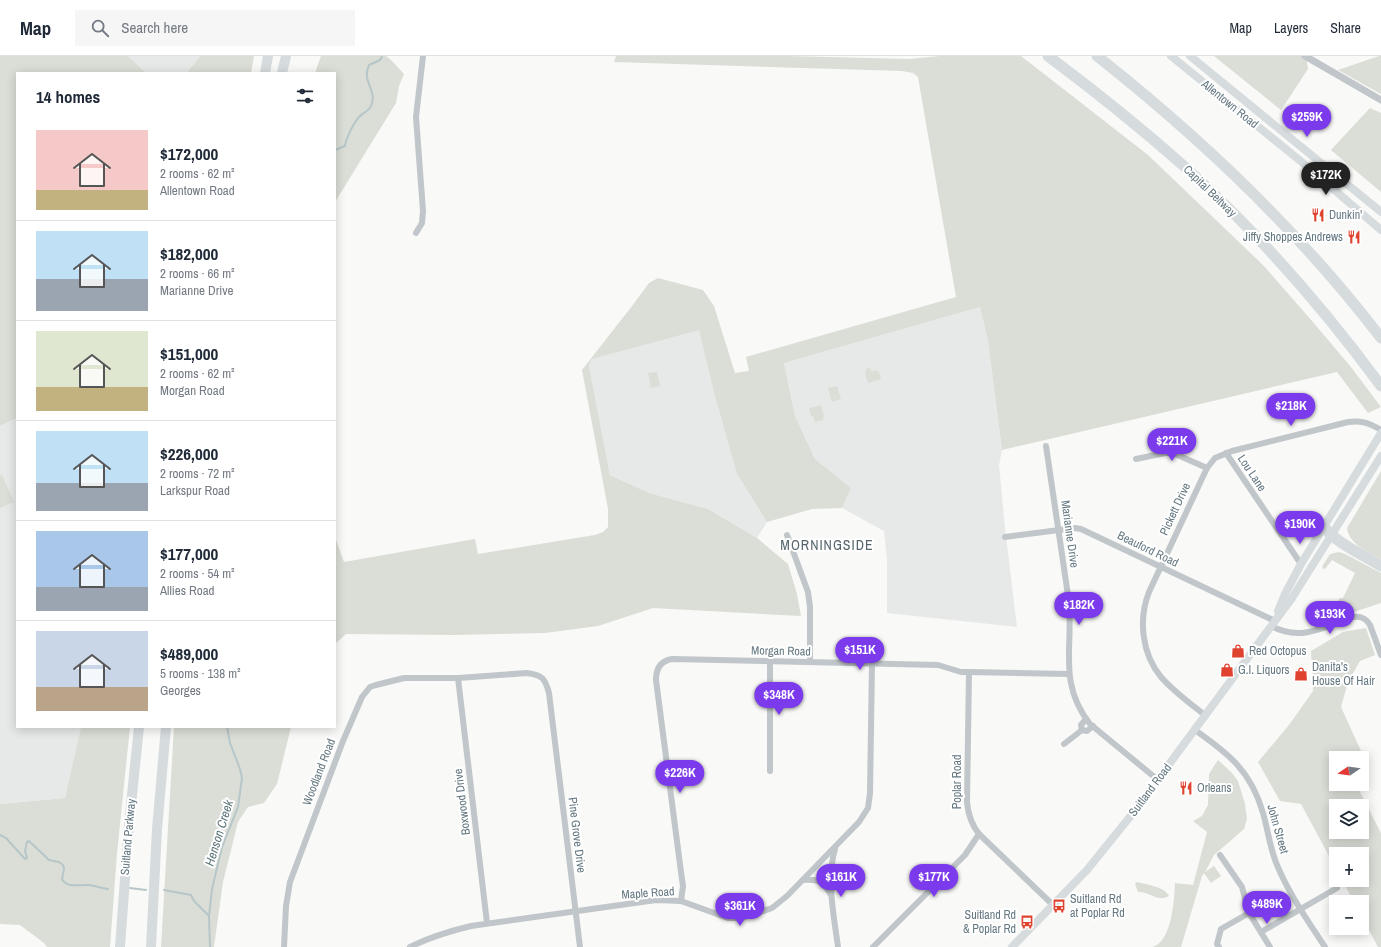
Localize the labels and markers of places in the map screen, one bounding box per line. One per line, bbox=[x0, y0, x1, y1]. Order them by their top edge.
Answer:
pin: $259K bbox=[1279, 104, 1335, 138]
pin: $172K bbox=[1298, 162, 1354, 196]
restaurant icon: Dunkin' bbox=[1310, 207, 1326, 223]
place label: Dunkin' bbox=[1329, 207, 1362, 223]
place label: Jiffy Shoppes Andrews bbox=[1243, 229, 1343, 245]
restaurant icon: Jiffy Shoppes Andrews bbox=[1346, 229, 1362, 245]
pin: $218K bbox=[1263, 393, 1319, 427]
pin: $221K bbox=[1144, 428, 1200, 462]
pin: $190K bbox=[1272, 511, 1328, 545]
pin: $182K bbox=[1051, 592, 1107, 626]
pin: $193K bbox=[1302, 601, 1358, 635]
pin: $151K bbox=[832, 637, 888, 671]
shop icon: Red Octopus bbox=[1230, 643, 1246, 659]
place label: Red Octopus bbox=[1249, 643, 1307, 659]
place label: Danita's House Of Hair bbox=[1312, 659, 1376, 689]
shop icon: G.I. Liquors bbox=[1219, 662, 1235, 678]
place label: G.I. Liquors bbox=[1238, 662, 1290, 678]
shop icon: Danita's House Of Hair bbox=[1293, 666, 1309, 682]
pin: $348K bbox=[751, 682, 807, 716]
pin: $226K bbox=[652, 760, 708, 794]
restaurant icon: Orleans bbox=[1178, 780, 1194, 796]
place label: Orleans bbox=[1197, 780, 1232, 796]
pin: $161K bbox=[813, 864, 869, 898]
pin: $177K bbox=[906, 864, 962, 898]
place label: Suitland Rd at Poplar Rd bbox=[1070, 891, 1125, 921]
pin: $489K bbox=[1239, 891, 1295, 925]
pin: $361K bbox=[712, 893, 768, 927]
bus stop icon: Suitland Rd at Poplar Rd bbox=[1051, 898, 1067, 914]
place label: Suitland Rd & Poplar Rd bbox=[963, 907, 1016, 937]
bus stop icon: Suitland Rd & Poplar Rd bbox=[1019, 914, 1035, 930]

